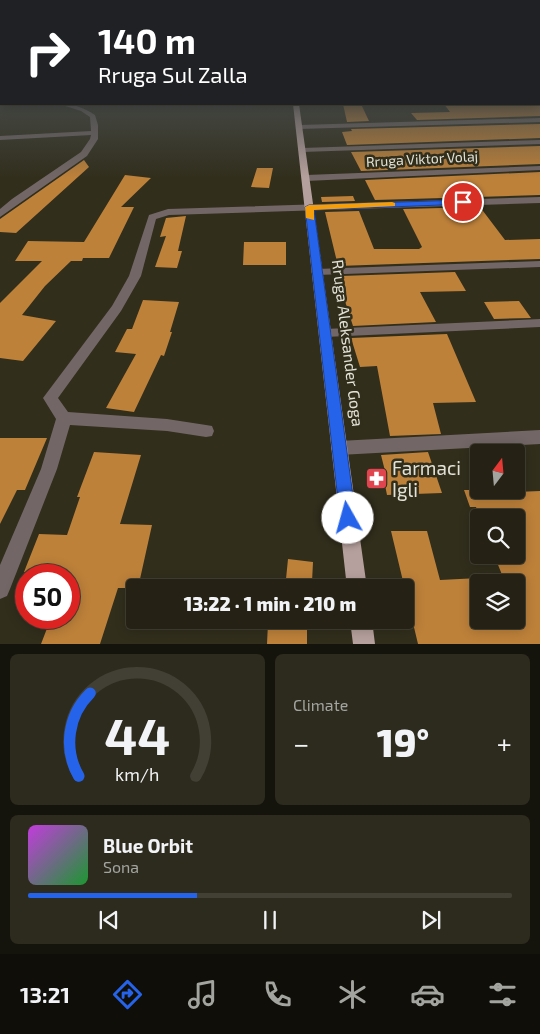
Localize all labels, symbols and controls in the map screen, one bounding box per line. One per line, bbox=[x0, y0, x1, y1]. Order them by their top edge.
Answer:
text: 140 m bbox=[98, 19, 196, 61]
icon: right bbox=[15, 20, 80, 85]
text: Rruga Sul Zalla bbox=[98, 61, 248, 87]
street label: Rruga Viktor Volaj bbox=[365, 147, 478, 170]
pin bbox=[442, 181, 484, 223]
icon: arrive bbox=[449, 188, 477, 216]
street label: Rruga Aleksander Goga bbox=[329, 258, 368, 428]
north arrow bbox=[470, 444, 525, 499]
map controls bbox=[470, 444, 525, 629]
place label: Farmaci Igli bbox=[392, 456, 461, 501]
pharmacy icon: Farmaci Igli bbox=[364, 467, 388, 491]
position arrow bbox=[321, 491, 373, 543]
button: search bbox=[470, 509, 525, 564]
speed limit sign: 50 bbox=[15, 564, 80, 629]
button: layers bbox=[470, 574, 525, 629]
text: 13:22 · 1 min · 210 m bbox=[184, 592, 356, 615]
text: Climate bbox=[293, 695, 348, 714]
text: 44 bbox=[104, 703, 171, 765]
text: 19° bbox=[377, 719, 429, 765]
text: − bbox=[293, 726, 309, 760]
text: + bbox=[497, 726, 512, 760]
text: km/h bbox=[115, 763, 160, 785]
text: Blue Orbit bbox=[103, 834, 193, 857]
text: Sona bbox=[103, 857, 139, 876]
icon: previous bbox=[95, 906, 123, 934]
icon: pause bbox=[256, 906, 284, 934]
icon: next bbox=[417, 906, 445, 934]
icon: directions bbox=[110, 977, 145, 1012]
icon: music bbox=[185, 977, 220, 1012]
icon: phone bbox=[260, 977, 295, 1012]
icon: climate bbox=[335, 977, 370, 1012]
icon: car bbox=[410, 977, 445, 1012]
icon: filters bbox=[485, 977, 520, 1012]
text: 13:21 bbox=[20, 981, 70, 1007]

